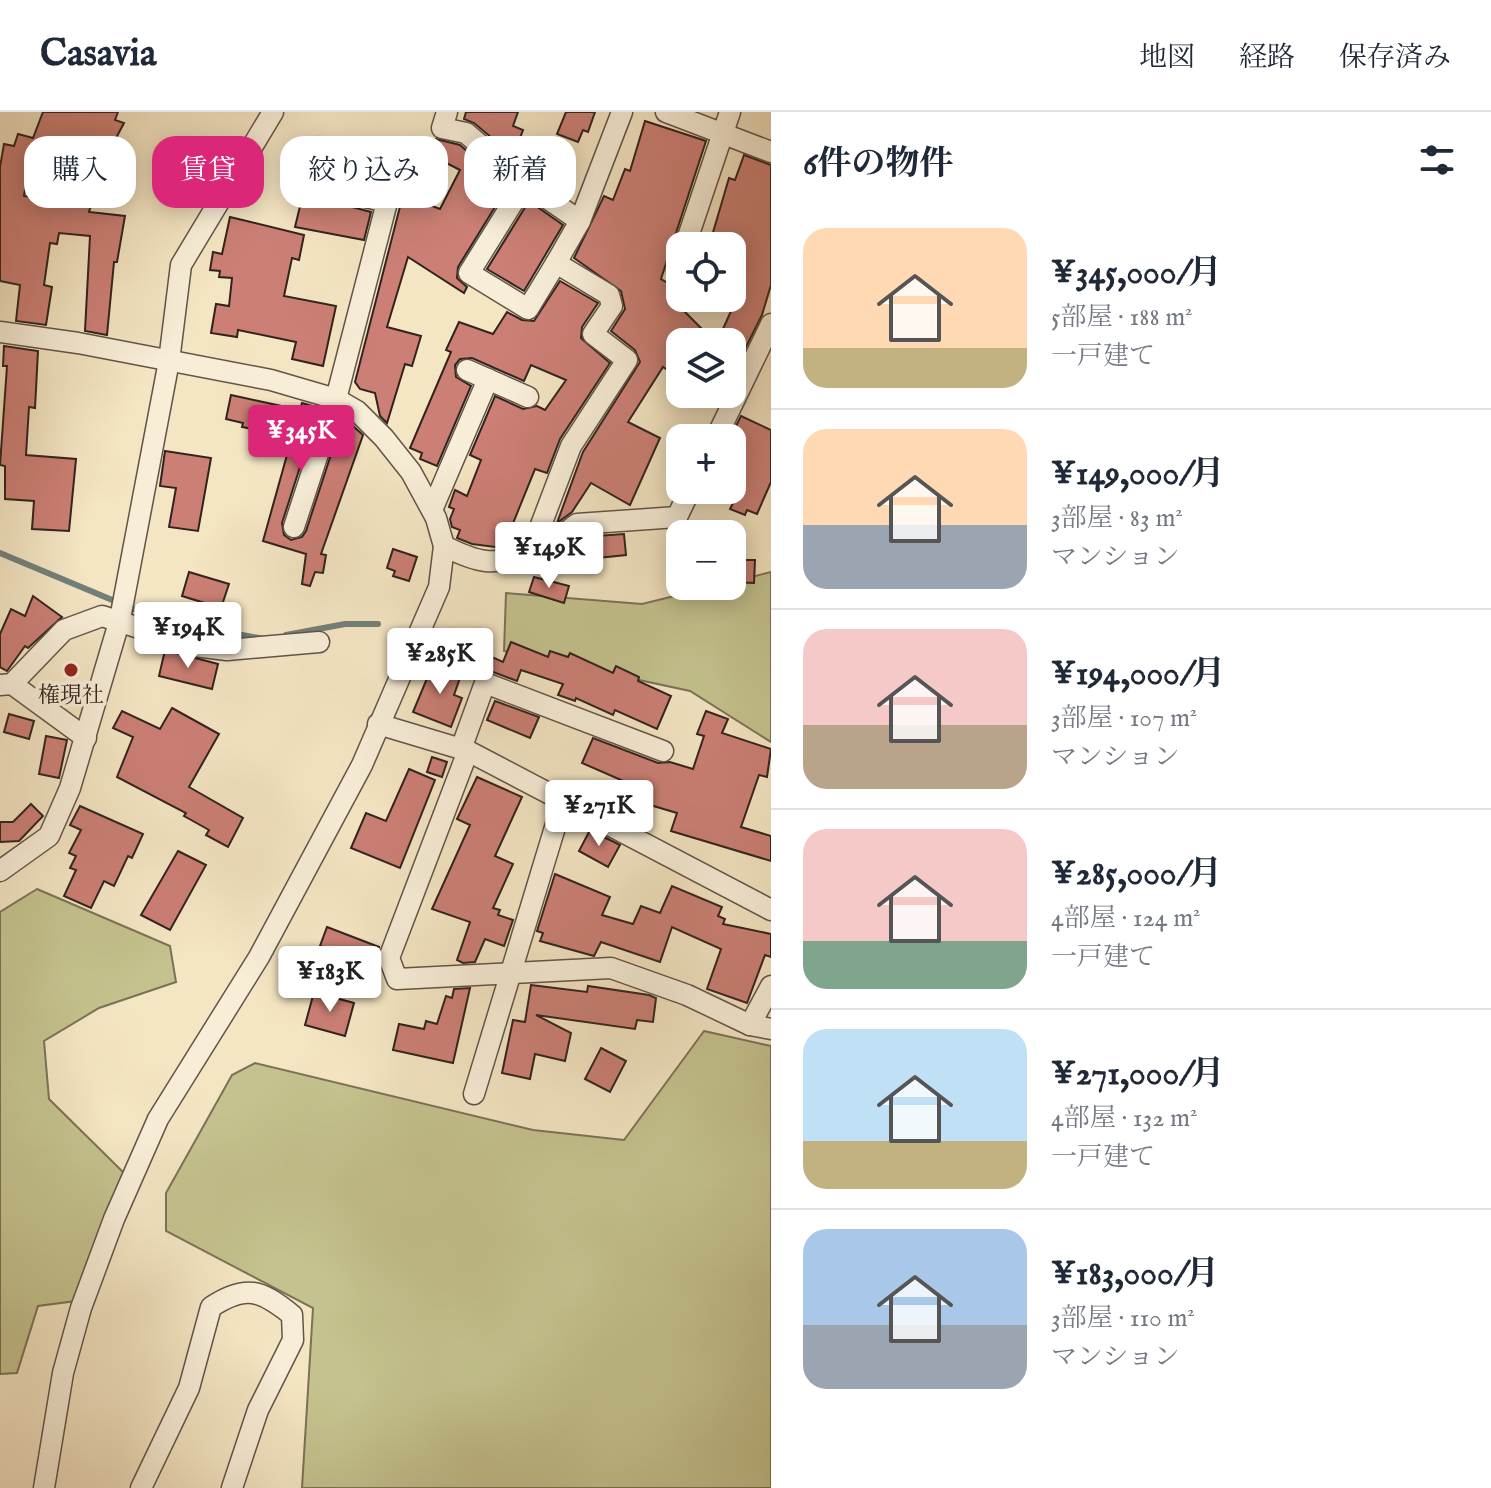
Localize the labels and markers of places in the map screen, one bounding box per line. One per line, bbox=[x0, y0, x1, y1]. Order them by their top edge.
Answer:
pin: ¥345K bbox=[245, 405, 357, 473]
pin: ¥149K bbox=[493, 522, 605, 590]
pin: ¥194K bbox=[132, 602, 244, 670]
pin: ¥285K bbox=[384, 628, 496, 696]
marker: 権現社 bbox=[62, 661, 80, 679]
place label: 権現社 bbox=[38, 682, 104, 710]
pin: ¥271K bbox=[543, 780, 655, 848]
pin: ¥183K bbox=[274, 946, 386, 1014]

